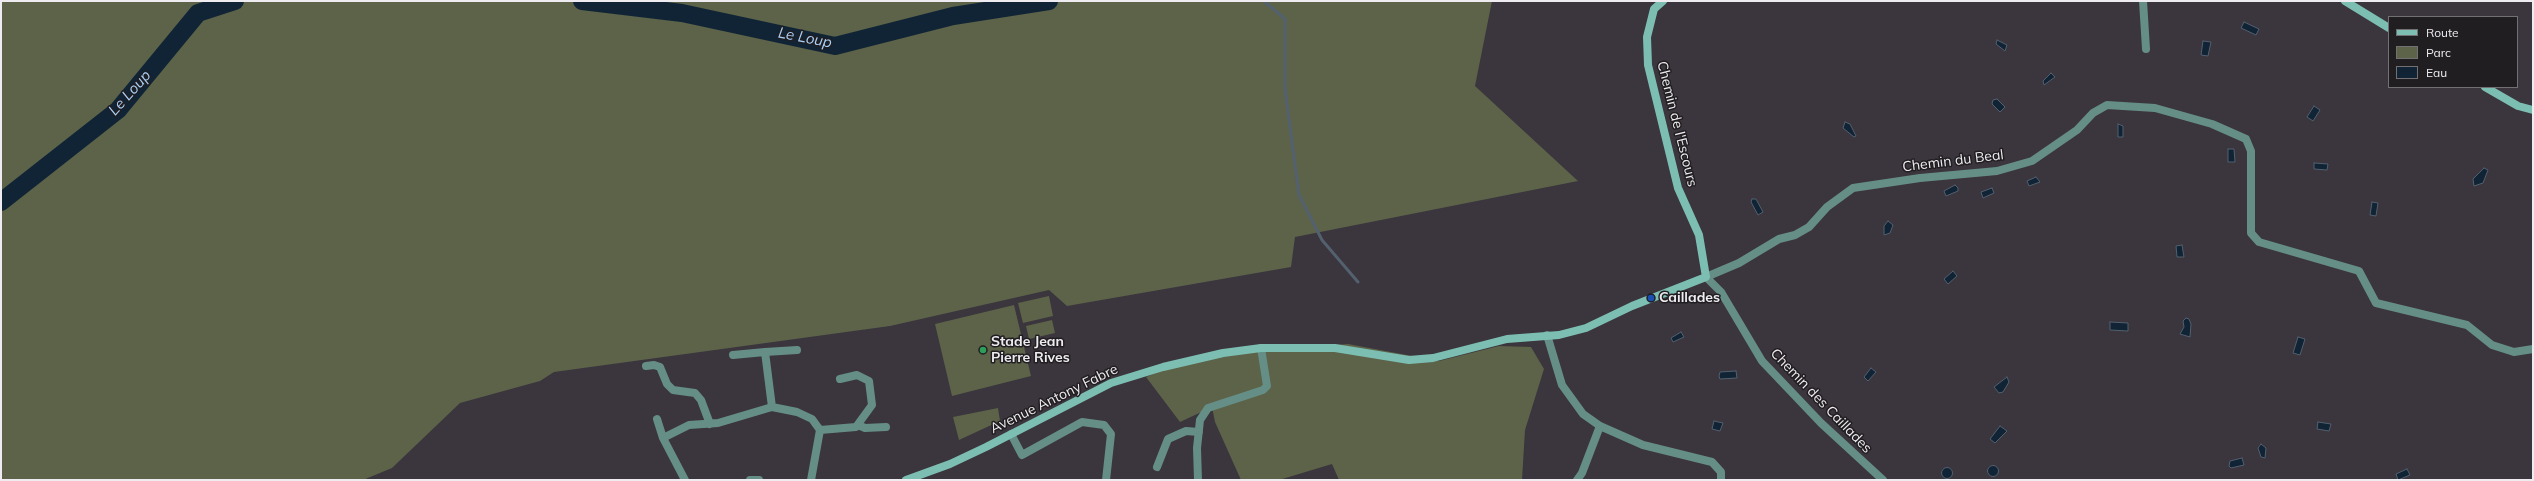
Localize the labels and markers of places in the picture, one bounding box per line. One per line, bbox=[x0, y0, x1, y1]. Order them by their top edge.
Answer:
place label: Caillades bbox=[1659, 290, 1720, 306]
marker: Caillades bbox=[1646, 293, 1656, 303]
place label: Stade Jean Pierre Rives bbox=[991, 334, 1070, 366]
marker: Stade Jean Pierre Rives bbox=[978, 345, 988, 355]

